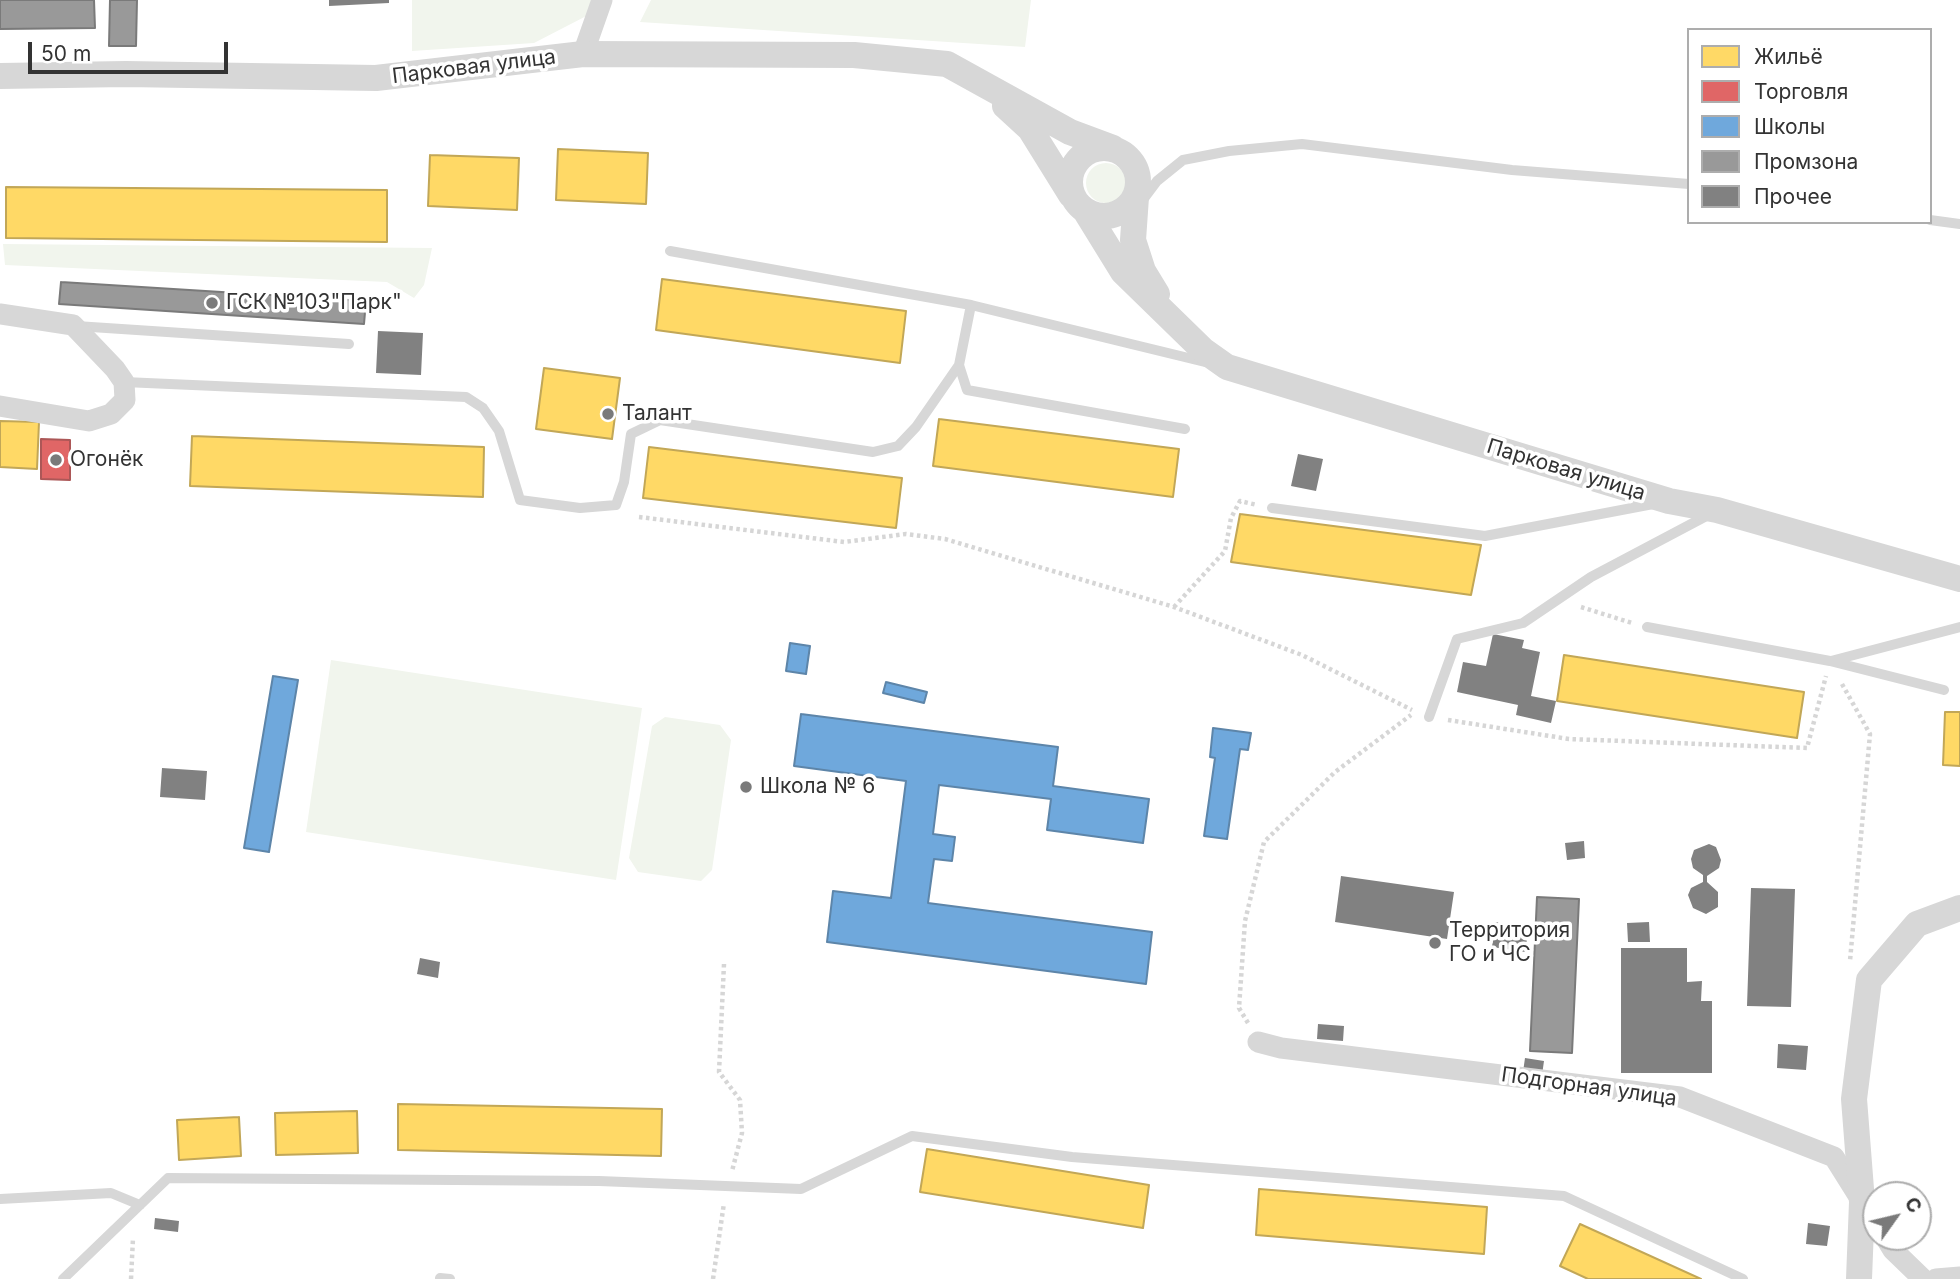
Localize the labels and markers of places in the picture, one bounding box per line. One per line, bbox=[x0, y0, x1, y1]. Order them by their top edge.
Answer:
place label: ГСК №103"Парк" bbox=[226, 290, 402, 316]
marker: ГСК №103"Парк" bbox=[204, 295, 220, 311]
place label: Талант bbox=[622, 401, 692, 427]
marker: Талант bbox=[600, 406, 616, 422]
place label: Огонёк bbox=[70, 447, 144, 473]
marker: Огонёк bbox=[48, 452, 64, 468]
place label: Школа № 6 bbox=[760, 774, 875, 800]
marker: Школа № 6 bbox=[738, 779, 754, 795]
place label: Территория ГО и ЧС bbox=[1449, 918, 1570, 968]
marker: Территория ГО и ЧС bbox=[1427, 935, 1443, 951]

